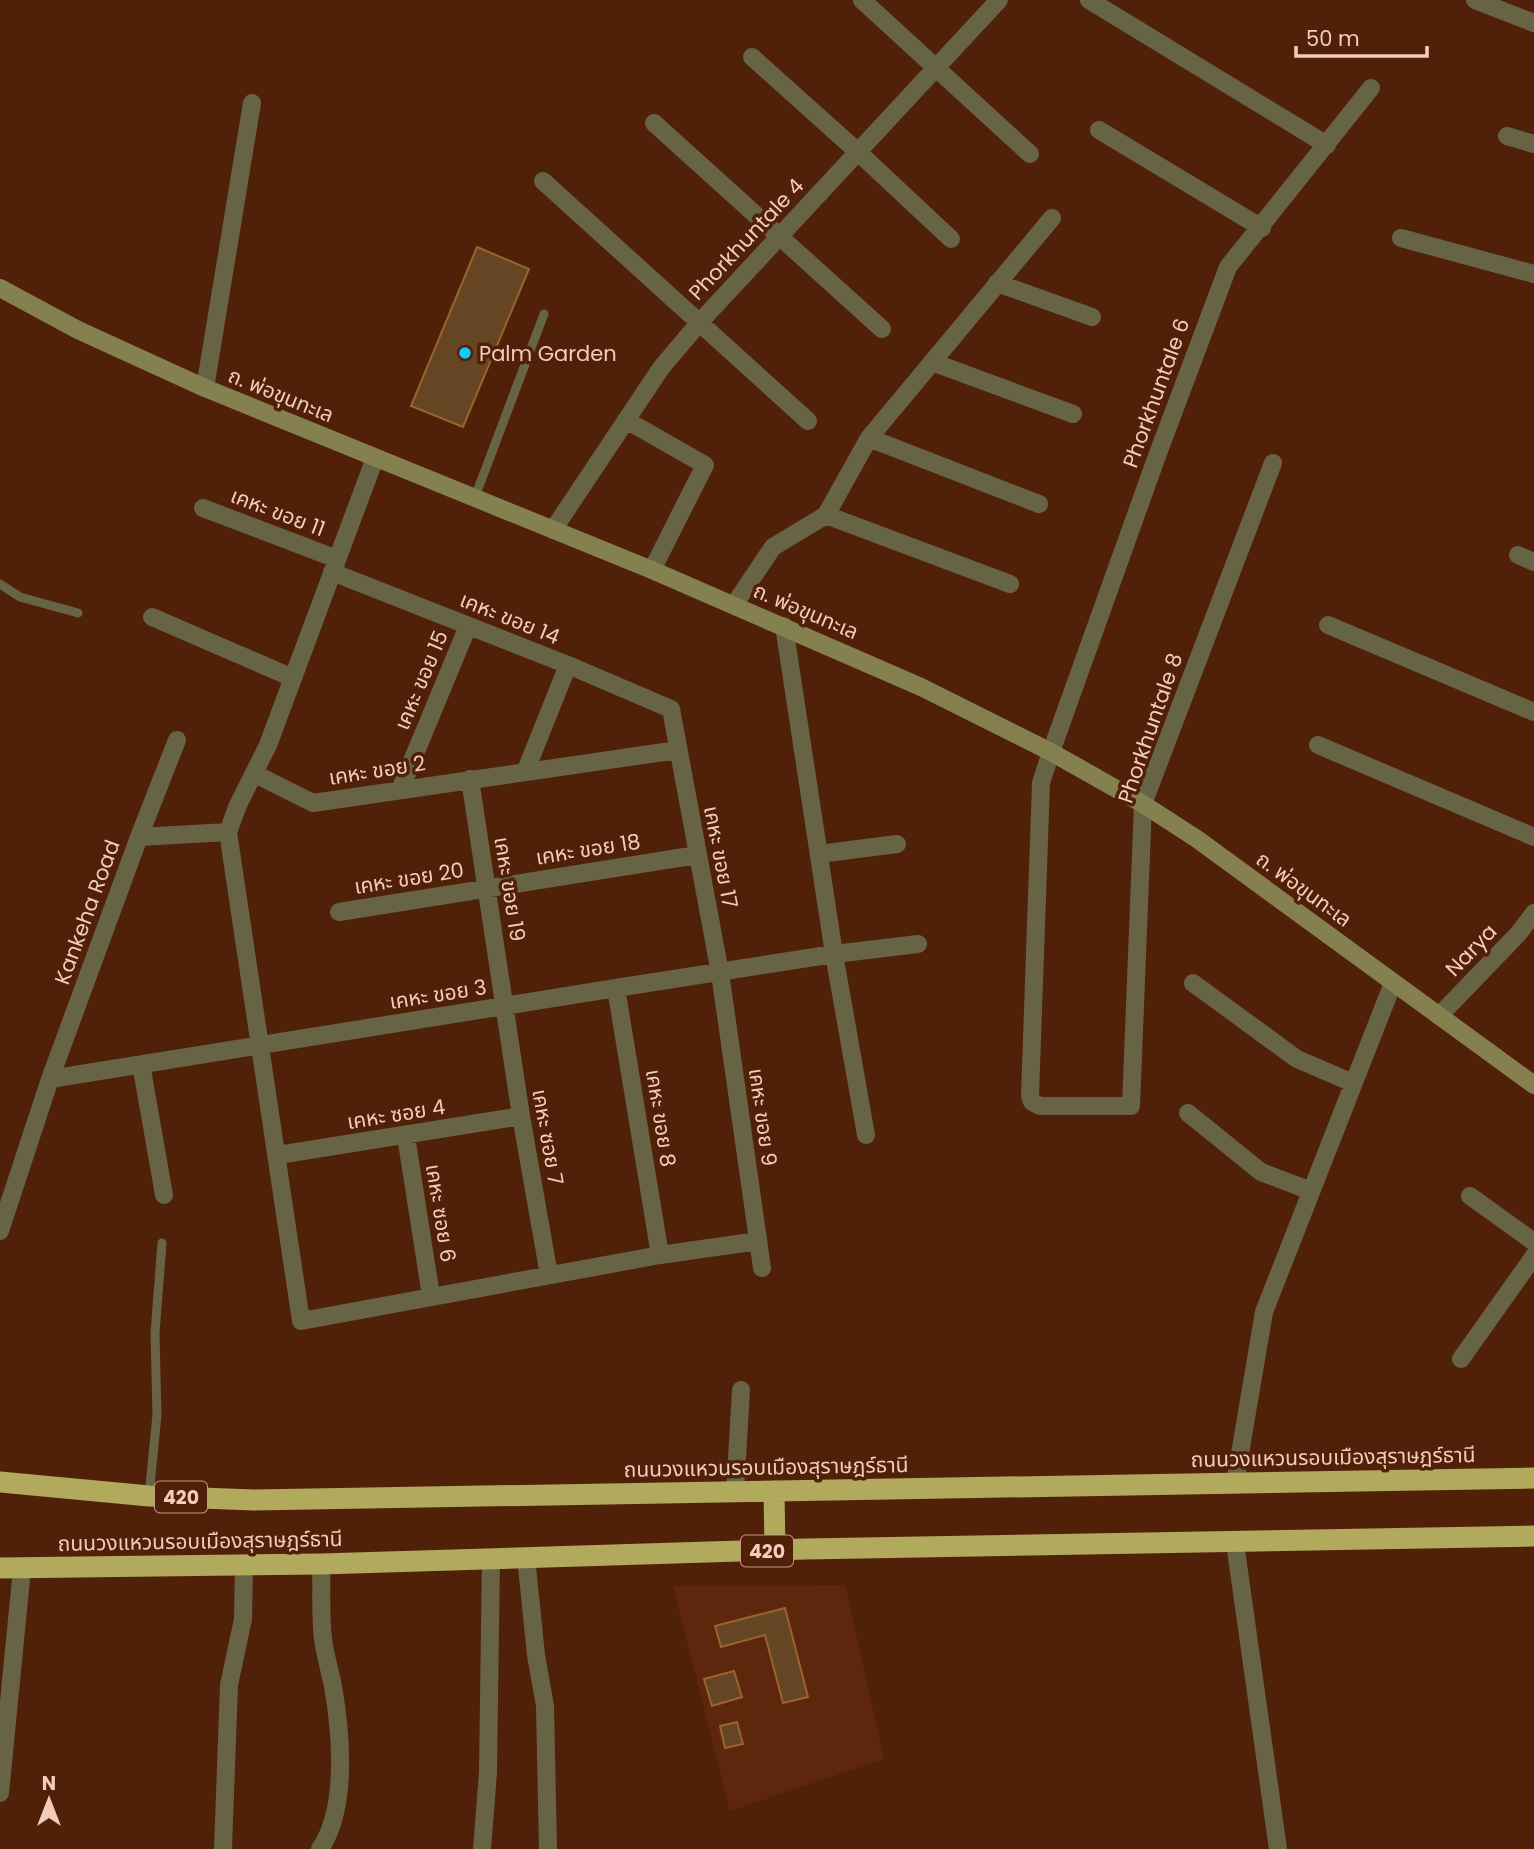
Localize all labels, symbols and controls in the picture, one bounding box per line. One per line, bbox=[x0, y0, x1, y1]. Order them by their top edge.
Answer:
scale bar bbox=[1296, 14, 1427, 58]
text: 50 m bbox=[1306, 24, 1360, 53]
street label: Phorkhuntale 4 bbox=[682, 172, 810, 306]
street label: Phorkhuntale 6 bbox=[1116, 314, 1196, 472]
place label: Palm Garden bbox=[479, 339, 617, 368]
marker: Palm Garden bbox=[457, 345, 473, 361]
street label: ถ. พ่อขุนทะเล bbox=[224, 361, 338, 429]
street label: เคหะ ขอย 11 bbox=[227, 481, 329, 543]
street label: ถ. พ่อขุนทะเล bbox=[749, 576, 863, 646]
street label: เคหะ ขอย 14 bbox=[456, 585, 564, 651]
street label: เคหะ ขอย 15 bbox=[387, 626, 455, 734]
street label: Phorkhuntale 8 bbox=[1111, 649, 1189, 807]
street label: เคหะ ขอย 2 bbox=[327, 748, 427, 792]
street label: เคหะ ขอย 17 bbox=[697, 803, 745, 911]
street label: เคหะ ขอย 18 bbox=[534, 826, 642, 872]
street label: เคหะ ขอย 19 bbox=[487, 835, 533, 943]
street label: Kankeha Road bbox=[47, 836, 127, 988]
street label: ถ. พ่อขุนทะเล bbox=[1250, 844, 1358, 934]
street label: เคหะ ขอย 20 bbox=[352, 855, 466, 901]
street label: Narya bbox=[1439, 917, 1503, 983]
street label: เคหะ ขอย 3 bbox=[387, 972, 489, 1016]
street label: เคหะ ขอย 9 bbox=[742, 1066, 784, 1168]
street label: เคหะ ขอย 8 bbox=[639, 1067, 683, 1169]
street label: เคหะ ซอย 7 bbox=[525, 1087, 571, 1187]
street label: เคหะ ซอย 4 bbox=[345, 1092, 447, 1136]
street label: เคหะ ซอย 6 bbox=[419, 1162, 463, 1264]
street label: ถนนวงแหวนรอบเมืองสุราษฎร์ธานี bbox=[1190, 1440, 1476, 1474]
street label: ถนนวงแหวนรอบเมืองสุราษฎร์ธานี bbox=[623, 1450, 909, 1484]
road number: 420 bbox=[155, 1482, 207, 1512]
street label: ถนนวงแหวนรอบเมืองสุราษฎร์ธานี bbox=[57, 1524, 343, 1558]
road number: 420 bbox=[741, 1536, 793, 1567]
north arrow bbox=[14, 1765, 84, 1835]
text: N bbox=[42, 1770, 56, 1797]

